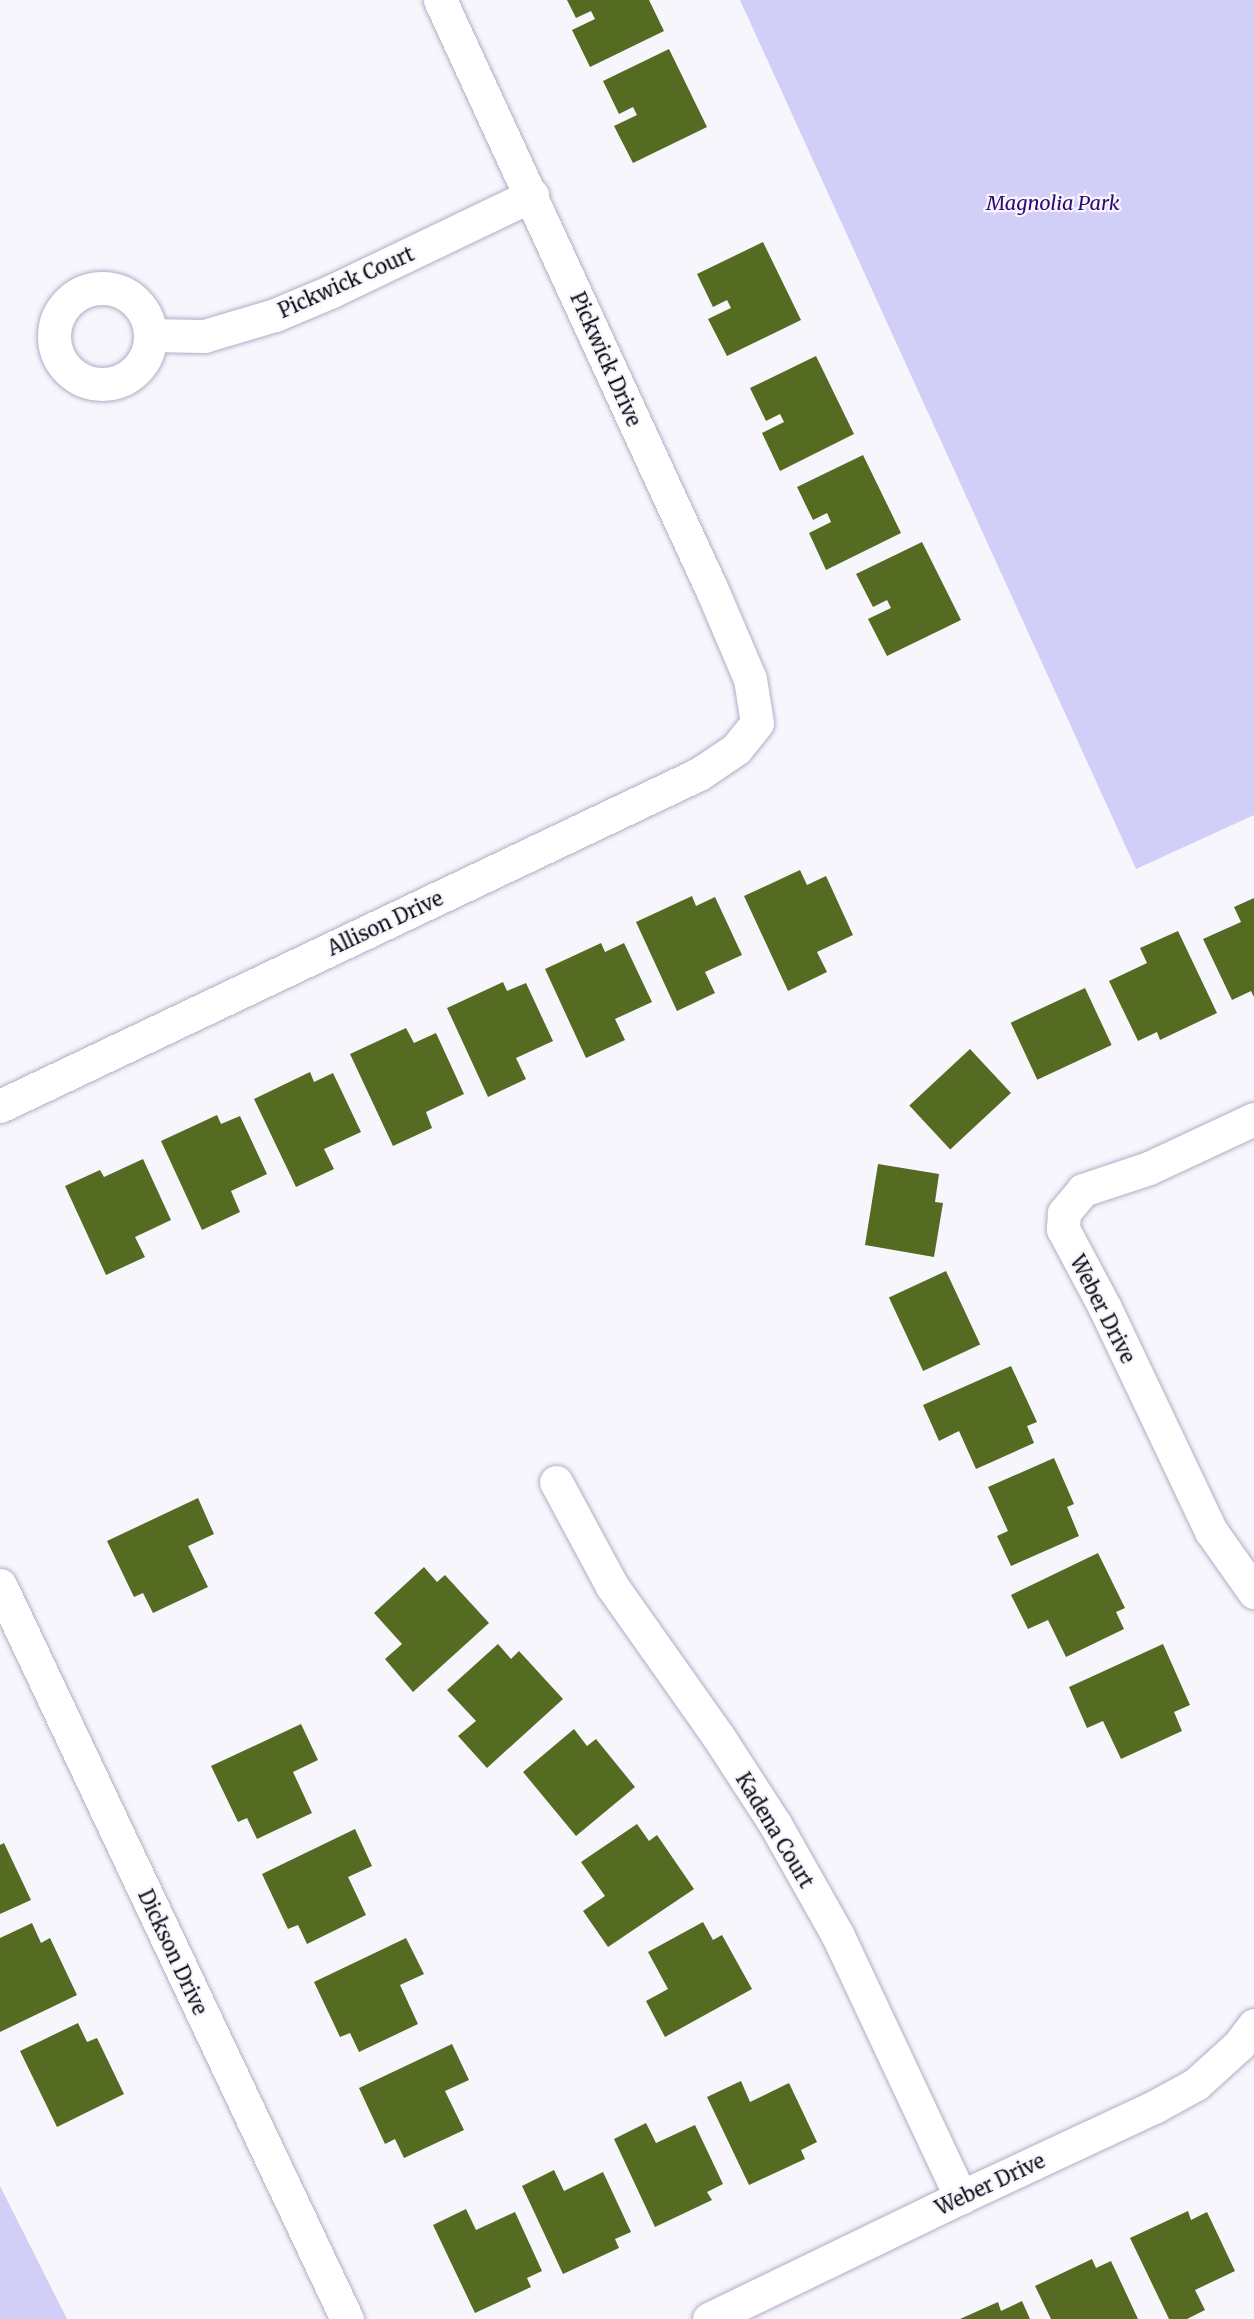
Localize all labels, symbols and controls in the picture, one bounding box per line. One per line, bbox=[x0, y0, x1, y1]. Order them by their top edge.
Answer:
park label: Magnolia Park bbox=[986, 190, 1120, 214]
street label: Pickwick Court bbox=[274, 241, 418, 323]
street label: Pickwick Drive bbox=[566, 288, 646, 430]
street label: Allison Drive bbox=[323, 886, 447, 960]
street label: Weber Drive bbox=[1066, 1251, 1140, 1367]
street label: Kadena Court bbox=[731, 1768, 819, 1892]
street label: Dickson Drive bbox=[134, 1886, 212, 2018]
street label: Weber Drive bbox=[931, 2148, 1049, 2220]

